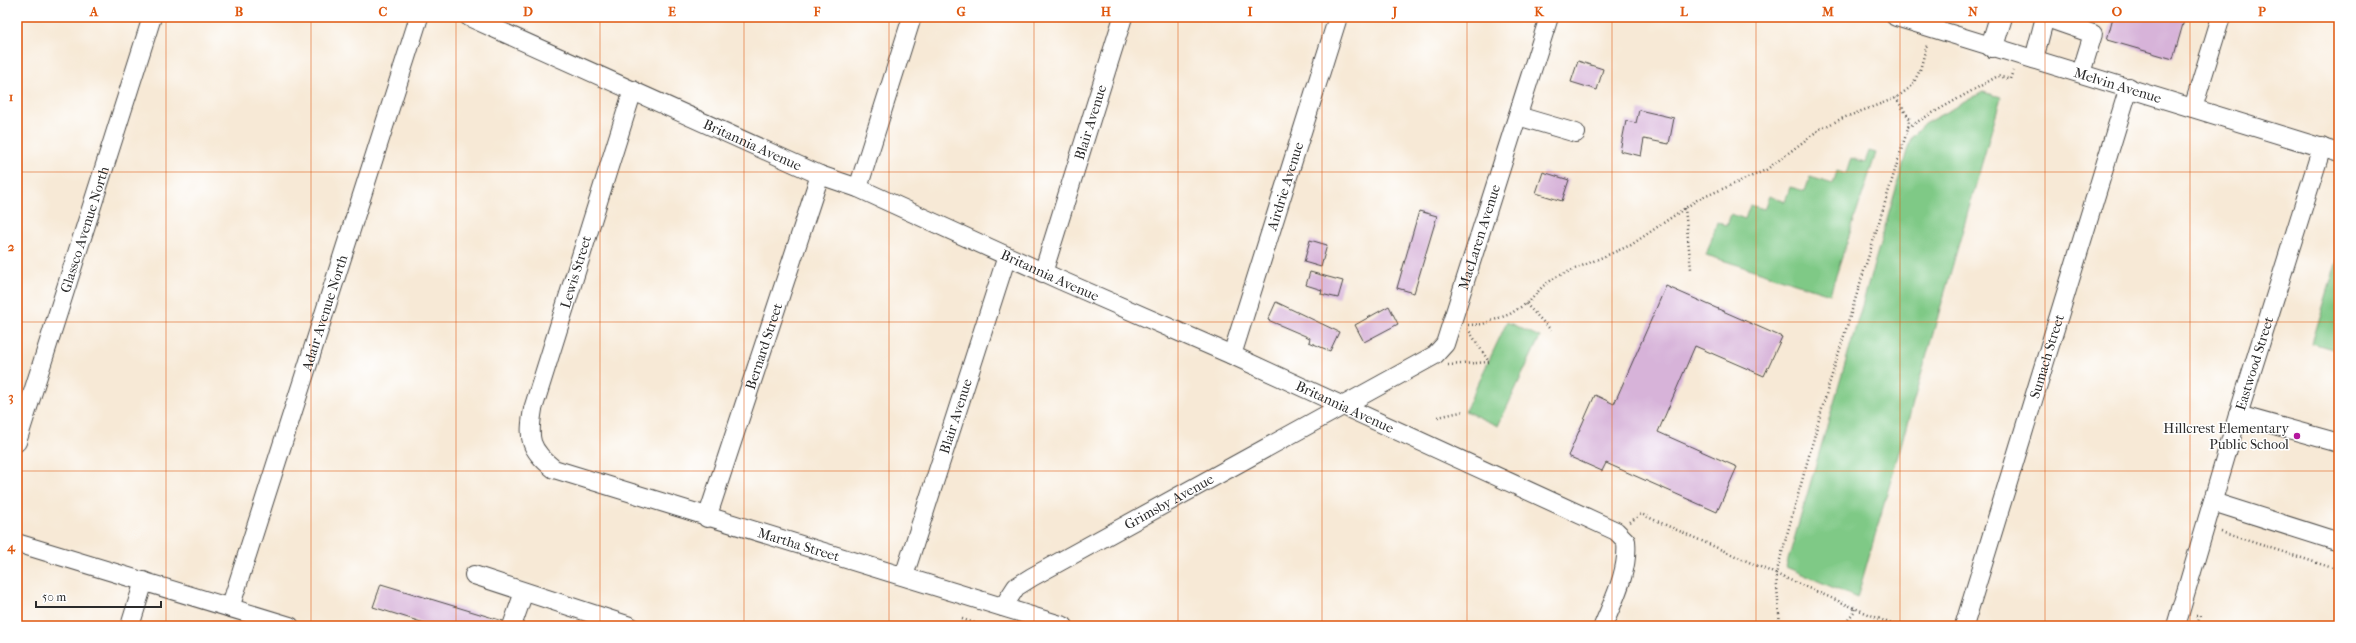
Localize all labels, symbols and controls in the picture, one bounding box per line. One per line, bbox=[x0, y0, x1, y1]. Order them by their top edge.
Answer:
text: A bbox=[89, 4, 99, 19]
text: B bbox=[235, 4, 244, 19]
text: C bbox=[379, 4, 388, 19]
text: D bbox=[523, 4, 533, 19]
text: E bbox=[668, 4, 676, 19]
text: F bbox=[813, 4, 821, 19]
text: G bbox=[956, 4, 966, 19]
text: H bbox=[1101, 4, 1112, 19]
text: I bbox=[1247, 4, 1253, 19]
text: J bbox=[1391, 4, 1398, 20]
text: K bbox=[1534, 4, 1545, 19]
text: L bbox=[1680, 4, 1689, 19]
text: M bbox=[1821, 4, 1834, 19]
text: N bbox=[1968, 4, 1978, 19]
text: O bbox=[2112, 4, 2122, 19]
text: P bbox=[2258, 4, 2266, 19]
street label: Melvin Avenue bbox=[2072, 64, 2164, 107]
street label: Blair Avenue bbox=[1070, 82, 1110, 162]
text: 1 bbox=[9, 89, 14, 104]
street label: Britannia Avenue bbox=[701, 115, 804, 174]
street label: Airdrie Avenue bbox=[1263, 140, 1307, 233]
street label: Glassco Avenue North bbox=[57, 164, 113, 295]
street label: MacLaren Avenue bbox=[1454, 182, 1504, 292]
street label: Lewis Street bbox=[557, 234, 595, 310]
text: 2 bbox=[8, 239, 15, 254]
street label: Britannia Avenue bbox=[998, 246, 1102, 305]
street label: Adair Avenue North bbox=[298, 252, 351, 374]
street label: Bernard Street bbox=[741, 301, 786, 392]
street label: Sumach Street bbox=[2026, 312, 2067, 401]
street label: Eastwood Street bbox=[2232, 314, 2277, 412]
street label: Blair Avenue bbox=[935, 376, 976, 456]
street label: Britannia Avenue bbox=[1293, 377, 1397, 437]
text: 3 bbox=[8, 389, 14, 405]
place label: Hillcrest Elementary Public School bbox=[2163, 420, 2290, 453]
marker: Hillcrest Elementary Public School bbox=[2292, 431, 2302, 441]
street label: Grimsby Avenue bbox=[1121, 470, 1217, 533]
street label: Martha Street bbox=[756, 524, 842, 565]
text: 4 bbox=[6, 539, 16, 555]
scale bar bbox=[36, 583, 161, 609]
text: 50 m bbox=[42, 590, 66, 604]

